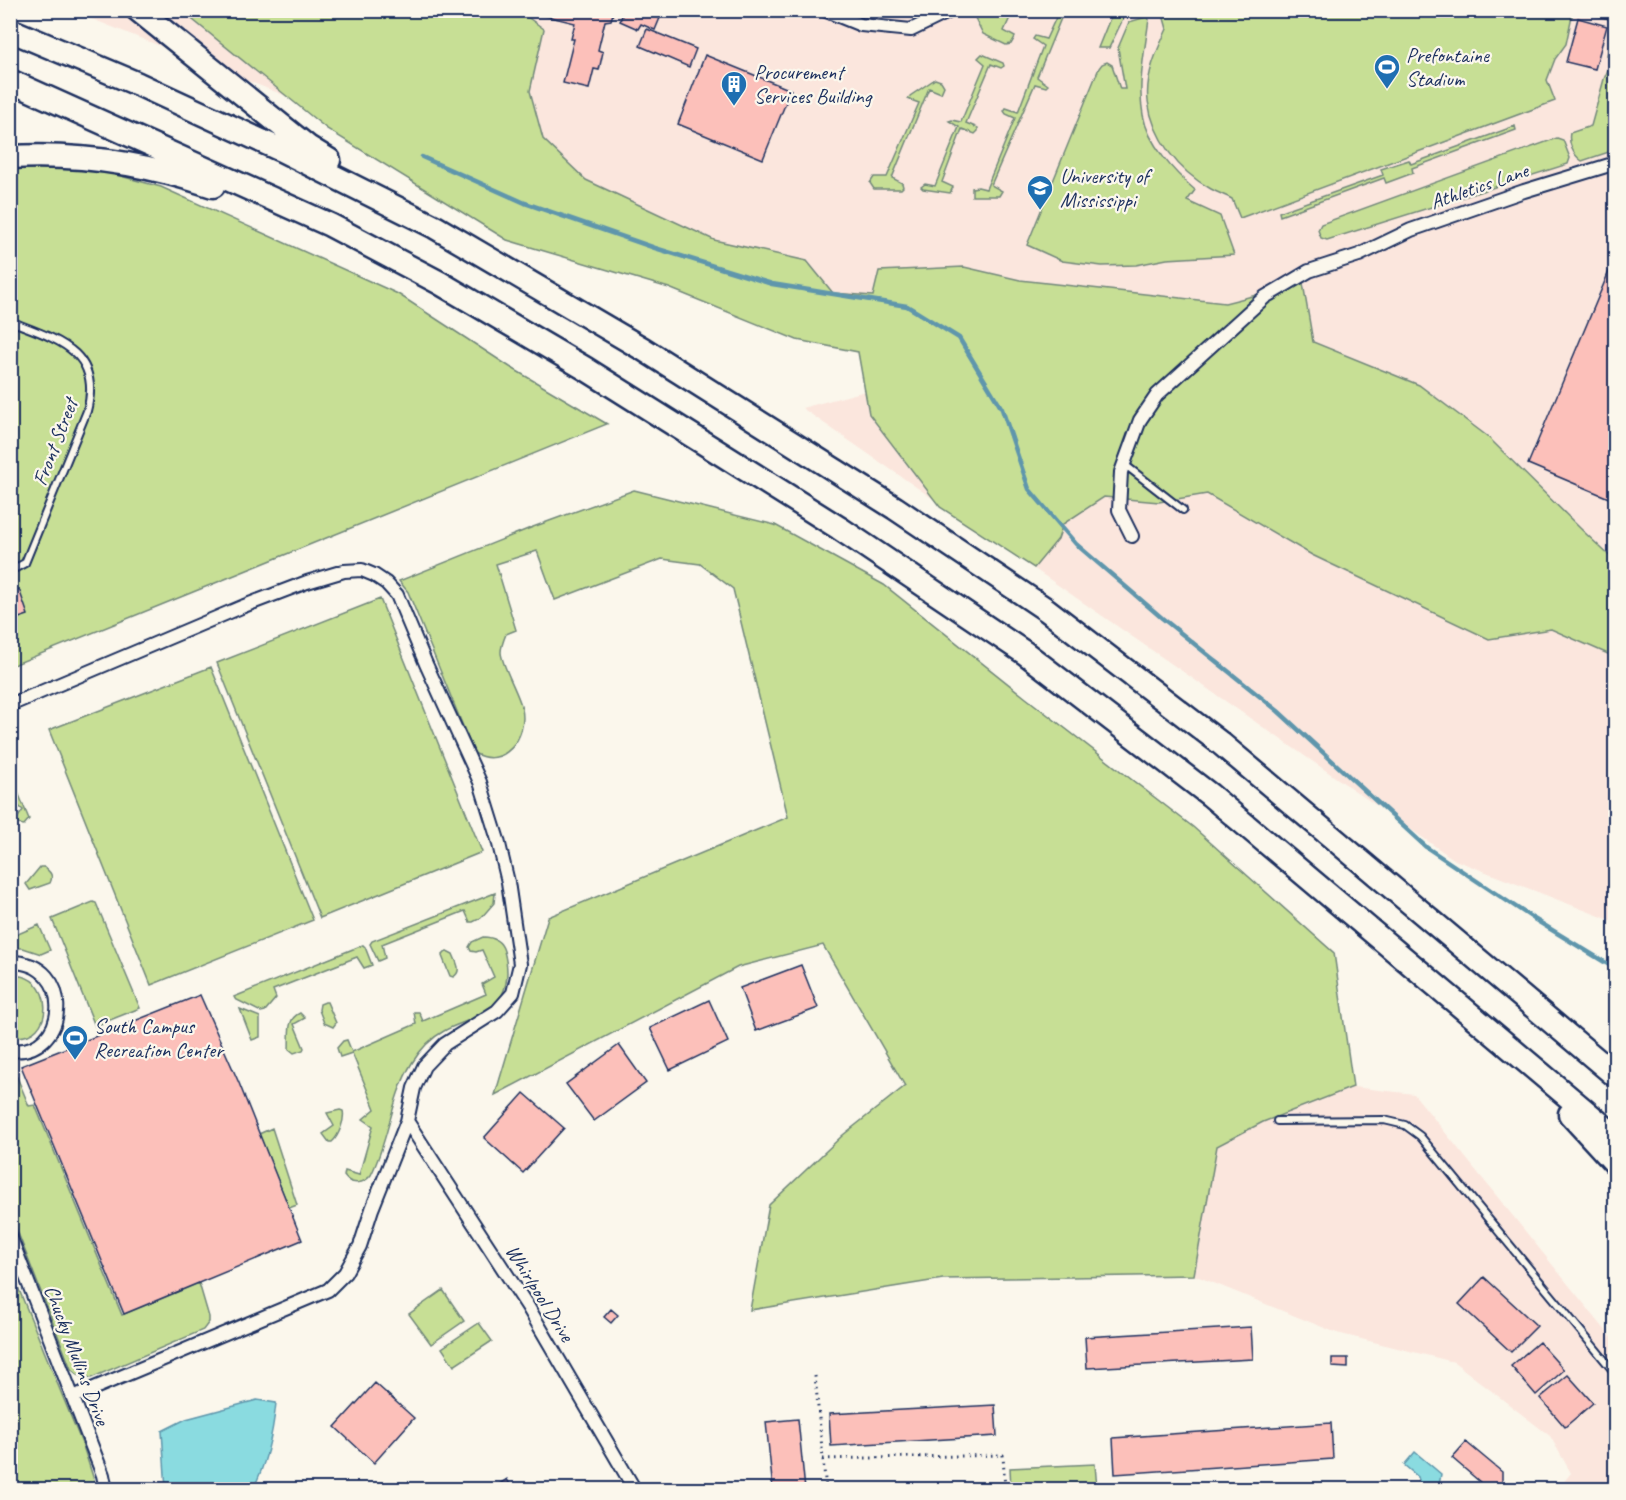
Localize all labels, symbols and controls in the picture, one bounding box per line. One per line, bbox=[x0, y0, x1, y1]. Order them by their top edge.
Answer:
place label: Prefontaine Stadium bbox=[1406, 42, 1490, 92]
sports icon: Prefontaine Stadium bbox=[1372, 52, 1402, 90]
place label: Procurement Services Building bbox=[754, 59, 873, 109]
building icon: Procurement Services Building bbox=[719, 69, 749, 107]
street label: Athletics Lane bbox=[1427, 156, 1533, 215]
place label: University of Mississippi bbox=[1060, 163, 1154, 213]
school or university icon: University of Mississippi bbox=[1025, 173, 1055, 211]
street label: Front Street bbox=[27, 392, 85, 489]
place label: South Campus Recreation Center bbox=[94, 1013, 225, 1063]
sports icon: South Campus Recreation Center bbox=[60, 1023, 90, 1061]
street label: Whirlpool Drive bbox=[500, 1240, 581, 1347]
street label: Chucky Mullins Drive bbox=[38, 1281, 116, 1430]

